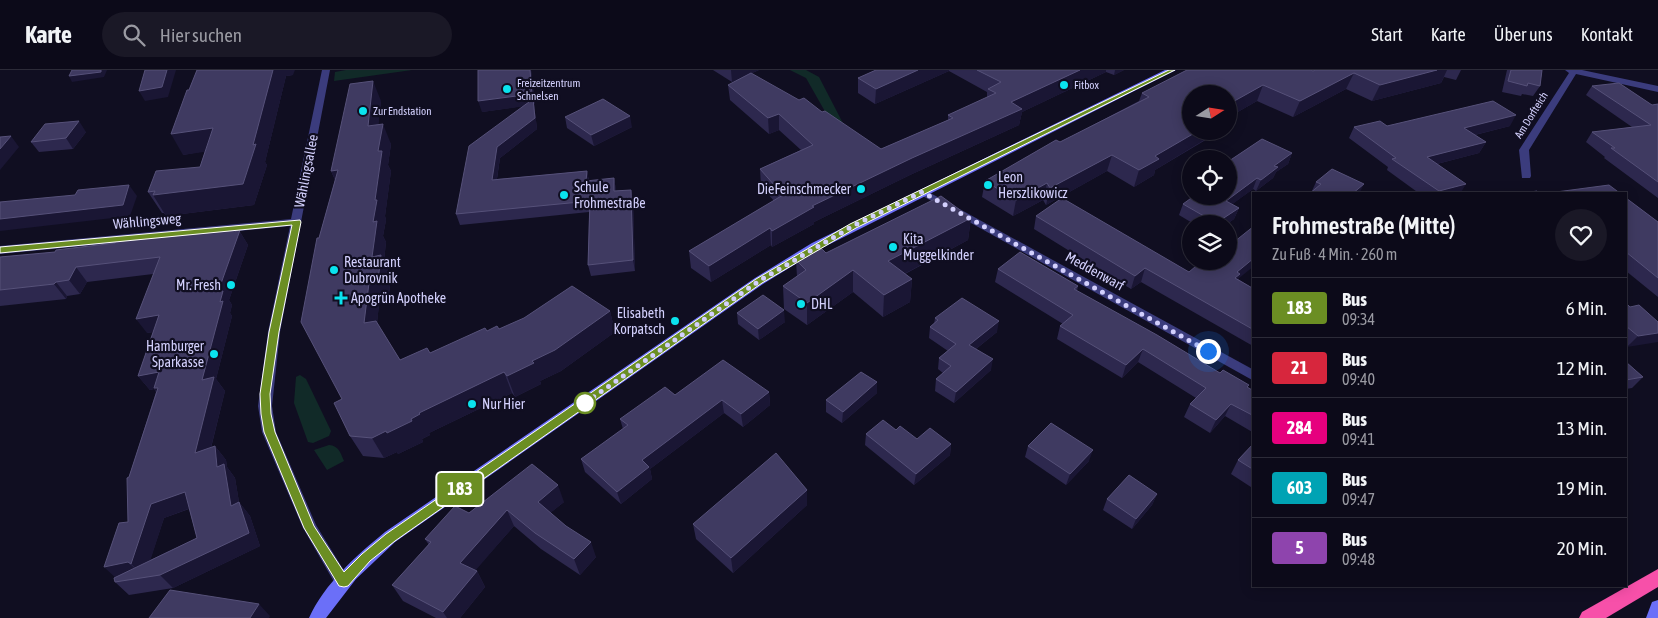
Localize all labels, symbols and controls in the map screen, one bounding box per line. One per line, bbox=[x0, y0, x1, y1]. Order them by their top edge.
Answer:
search box bbox=[102, 12, 452, 57]
text: Karte bbox=[25, 21, 72, 48]
icon: search bbox=[120, 21, 148, 49]
text: Hier suchen bbox=[160, 24, 242, 46]
text: Start bbox=[1371, 24, 1403, 45]
text: Karte bbox=[1431, 24, 1466, 45]
text: Über uns bbox=[1494, 24, 1553, 45]
text: Kontakt bbox=[1581, 24, 1633, 45]
place label: Freizeitzentrum Schnelsen bbox=[517, 77, 580, 102]
marker: Fitbox bbox=[1058, 79, 1070, 91]
place label: Fitbox bbox=[1074, 79, 1099, 91]
marker: Freizeitzentrum Schnelsen bbox=[501, 83, 513, 95]
north arrow bbox=[1182, 85, 1238, 140]
map controls bbox=[1182, 85, 1237, 270]
street label: Am Dorfteich bbox=[1512, 90, 1550, 140]
marker: Zur Endstation bbox=[357, 105, 369, 117]
place label: Zur Endstation bbox=[373, 105, 432, 117]
street label: Wählingsallee bbox=[291, 133, 321, 209]
button: locate bbox=[1182, 150, 1237, 205]
place label: Leon Herszlikowicz bbox=[998, 169, 1068, 201]
place label: Schule Frohmestraße bbox=[574, 179, 646, 211]
marker: Leon Herszlikowicz bbox=[982, 179, 994, 191]
place label: DieFeinschmecker bbox=[757, 181, 852, 197]
marker: DieFeinschmecker bbox=[855, 183, 867, 195]
marker: Schule Frohmestraße bbox=[558, 189, 570, 201]
button: heart bbox=[1555, 209, 1607, 261]
street label: Wählingsweg bbox=[112, 210, 182, 232]
text: Frohmestraße (Mitte) bbox=[1272, 212, 1456, 239]
button: layers bbox=[1182, 215, 1237, 270]
place label: Kita Muggelkinder bbox=[903, 231, 974, 263]
marker: Kita Muggelkinder bbox=[887, 241, 899, 253]
text: Zu Fuß · 4 Min. · 260 m bbox=[1272, 245, 1397, 263]
street label: Meddenwarf bbox=[1063, 248, 1127, 294]
place label: Restaurant Dubrovnik bbox=[344, 254, 401, 286]
marker: Restaurant Dubrovnik bbox=[328, 264, 340, 276]
place label: Mr. Fresh bbox=[176, 277, 221, 293]
marker: Mr. Fresh bbox=[225, 279, 237, 291]
text: Bus bbox=[1342, 288, 1367, 310]
place label: Apogrün Apotheke bbox=[351, 290, 446, 306]
marker: Apogrün Apotheke bbox=[335, 292, 347, 304]
place label: DHL bbox=[811, 296, 833, 312]
text: 183 bbox=[1287, 297, 1312, 318]
text: 6 Min. bbox=[1566, 297, 1607, 319]
marker: DHL bbox=[795, 298, 807, 310]
place label: Elisabeth Korpatsch bbox=[614, 305, 665, 337]
text: 09:34 bbox=[1342, 310, 1375, 328]
marker: Elisabeth Korpatsch bbox=[669, 315, 681, 327]
place label: Hamburger Sparkasse bbox=[146, 338, 205, 370]
your location bbox=[1196, 339, 1221, 364]
marker: Hamburger Sparkasse bbox=[208, 348, 220, 360]
text: Bus bbox=[1342, 348, 1367, 370]
text: 21 bbox=[1291, 357, 1308, 378]
text: 12 Min. bbox=[1557, 357, 1607, 379]
text: 09:40 bbox=[1342, 370, 1375, 388]
unlabelled marker bbox=[574, 392, 596, 414]
place label: Nur Hier bbox=[482, 396, 526, 412]
marker: Nur Hier bbox=[466, 398, 478, 410]
text: Bus bbox=[1342, 408, 1367, 430]
text: 284 bbox=[1287, 417, 1312, 438]
text: 13 Min. bbox=[1557, 417, 1607, 439]
text: 09:41 bbox=[1342, 430, 1375, 448]
text: Bus bbox=[1342, 468, 1367, 490]
line badge: 183 bbox=[431, 473, 489, 505]
text: 603 bbox=[1287, 477, 1312, 498]
text: 19 Min. bbox=[1557, 477, 1607, 499]
text: 183 bbox=[447, 478, 473, 499]
text: 09:47 bbox=[1342, 490, 1375, 508]
text: Bus bbox=[1342, 528, 1367, 550]
text: 5 bbox=[1295, 537, 1304, 558]
text: 20 Min. bbox=[1557, 537, 1607, 559]
text: 09:48 bbox=[1342, 550, 1375, 568]

